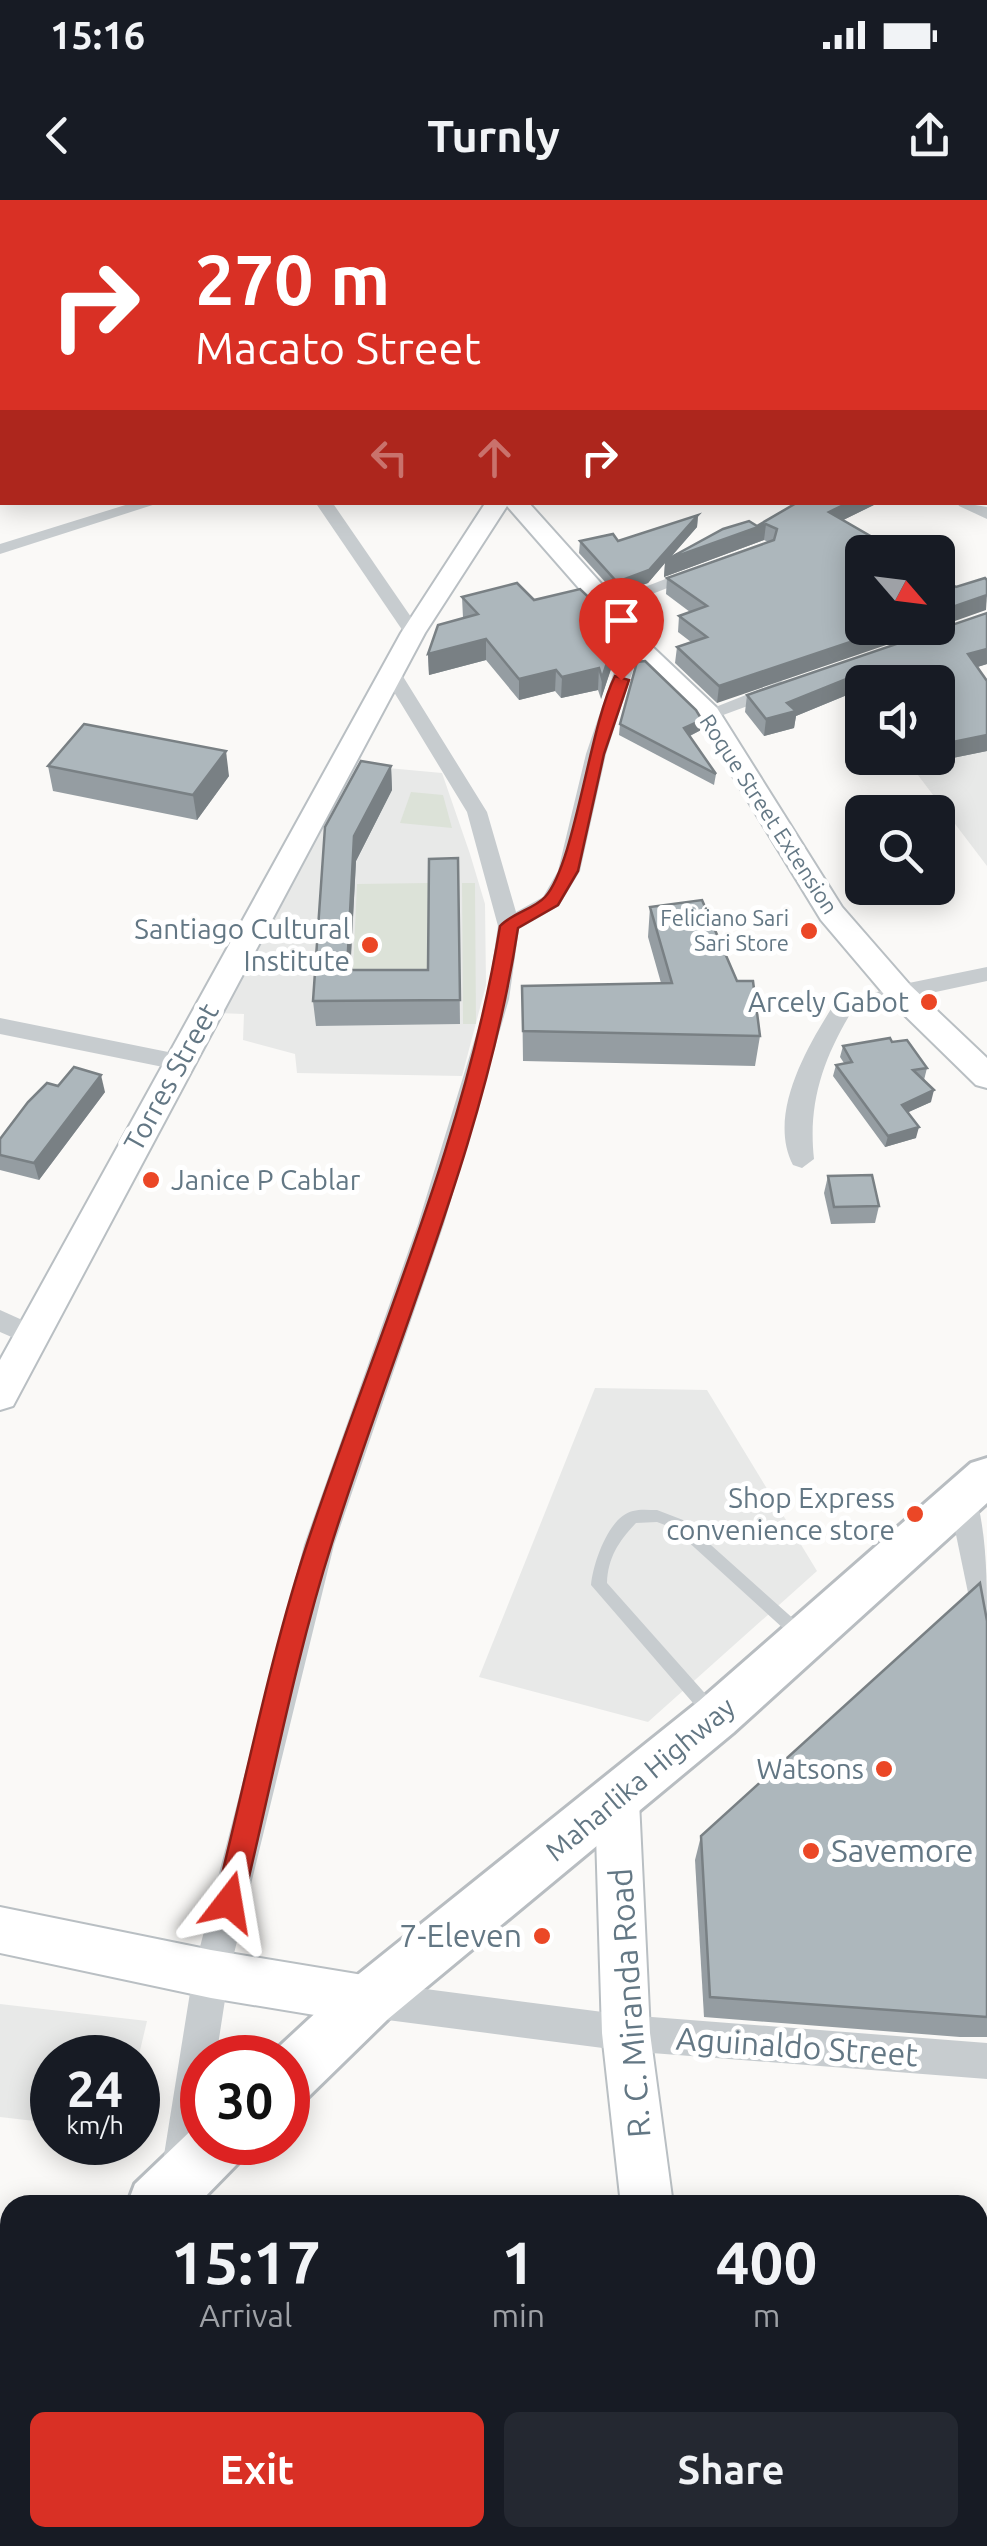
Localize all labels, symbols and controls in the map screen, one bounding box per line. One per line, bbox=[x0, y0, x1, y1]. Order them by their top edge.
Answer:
text: 15:16 bbox=[50, 14, 145, 56]
icon: back bbox=[30, 108, 85, 163]
icon: share bbox=[902, 108, 957, 163]
text: Turnly bbox=[427, 110, 560, 161]
icon: right bbox=[30, 240, 160, 370]
text: 270 m bbox=[195, 240, 390, 318]
text: Macato Street bbox=[195, 322, 481, 373]
icon: left bbox=[362, 430, 417, 485]
icon: ahead bbox=[467, 430, 522, 485]
icon: right bbox=[572, 430, 627, 485]
north arrow bbox=[845, 535, 955, 645]
map controls bbox=[845, 535, 955, 905]
pin bbox=[579, 578, 664, 681]
icon: arrive bbox=[594, 593, 649, 648]
button: sound bbox=[845, 665, 955, 775]
street label: Roque Street Extension bbox=[696, 709, 843, 918]
button: search bbox=[845, 795, 955, 905]
place label: Feliciano Sari Sari Store bbox=[660, 905, 789, 955]
place label: Santiago Cultural Institute bbox=[134, 913, 350, 976]
marker: Feliciano Sari Sari Store bbox=[798, 920, 820, 942]
marker: Santiago Cultural Institute bbox=[359, 934, 381, 956]
place label: Arcely Gabot bbox=[748, 986, 909, 1017]
marker: Arcely Gabot bbox=[918, 991, 940, 1013]
street label: Torres Street bbox=[117, 998, 224, 1156]
place label: Janice P Cablar bbox=[171, 1164, 361, 1195]
marker: Janice P Cablar bbox=[140, 1169, 162, 1191]
place label: Shop Express convenience store bbox=[666, 1482, 895, 1545]
marker: Shop Express convenience store bbox=[904, 1503, 926, 1525]
street label: Maharlika Highway bbox=[539, 1691, 740, 1867]
place label: Watsons bbox=[757, 1753, 864, 1784]
marker: Watsons bbox=[873, 1758, 895, 1780]
place label: Savemore bbox=[831, 1832, 974, 1868]
marker: Savemore bbox=[800, 1840, 822, 1862]
position arrow bbox=[177, 1850, 281, 1954]
street label: R. C. Miranda Road bbox=[602, 1867, 656, 2139]
place label: 7-Eleven bbox=[399, 1917, 522, 1953]
marker: 7-Eleven bbox=[531, 1925, 553, 1947]
street label: Aguinaldo Street bbox=[675, 2020, 920, 2072]
speed limit sign: 30 bbox=[180, 2035, 310, 2165]
text: 24 bbox=[67, 2060, 123, 2116]
text: km/h bbox=[66, 2111, 124, 2139]
text: 15:17 bbox=[171, 2228, 321, 2295]
text: 1 bbox=[501, 2228, 535, 2295]
text: 400 bbox=[716, 2228, 817, 2295]
text: Arrival bbox=[199, 2297, 292, 2333]
text: min bbox=[491, 2297, 545, 2333]
text: m bbox=[753, 2297, 780, 2333]
button: Exit bbox=[30, 2412, 484, 2527]
button: Share bbox=[504, 2412, 958, 2527]

